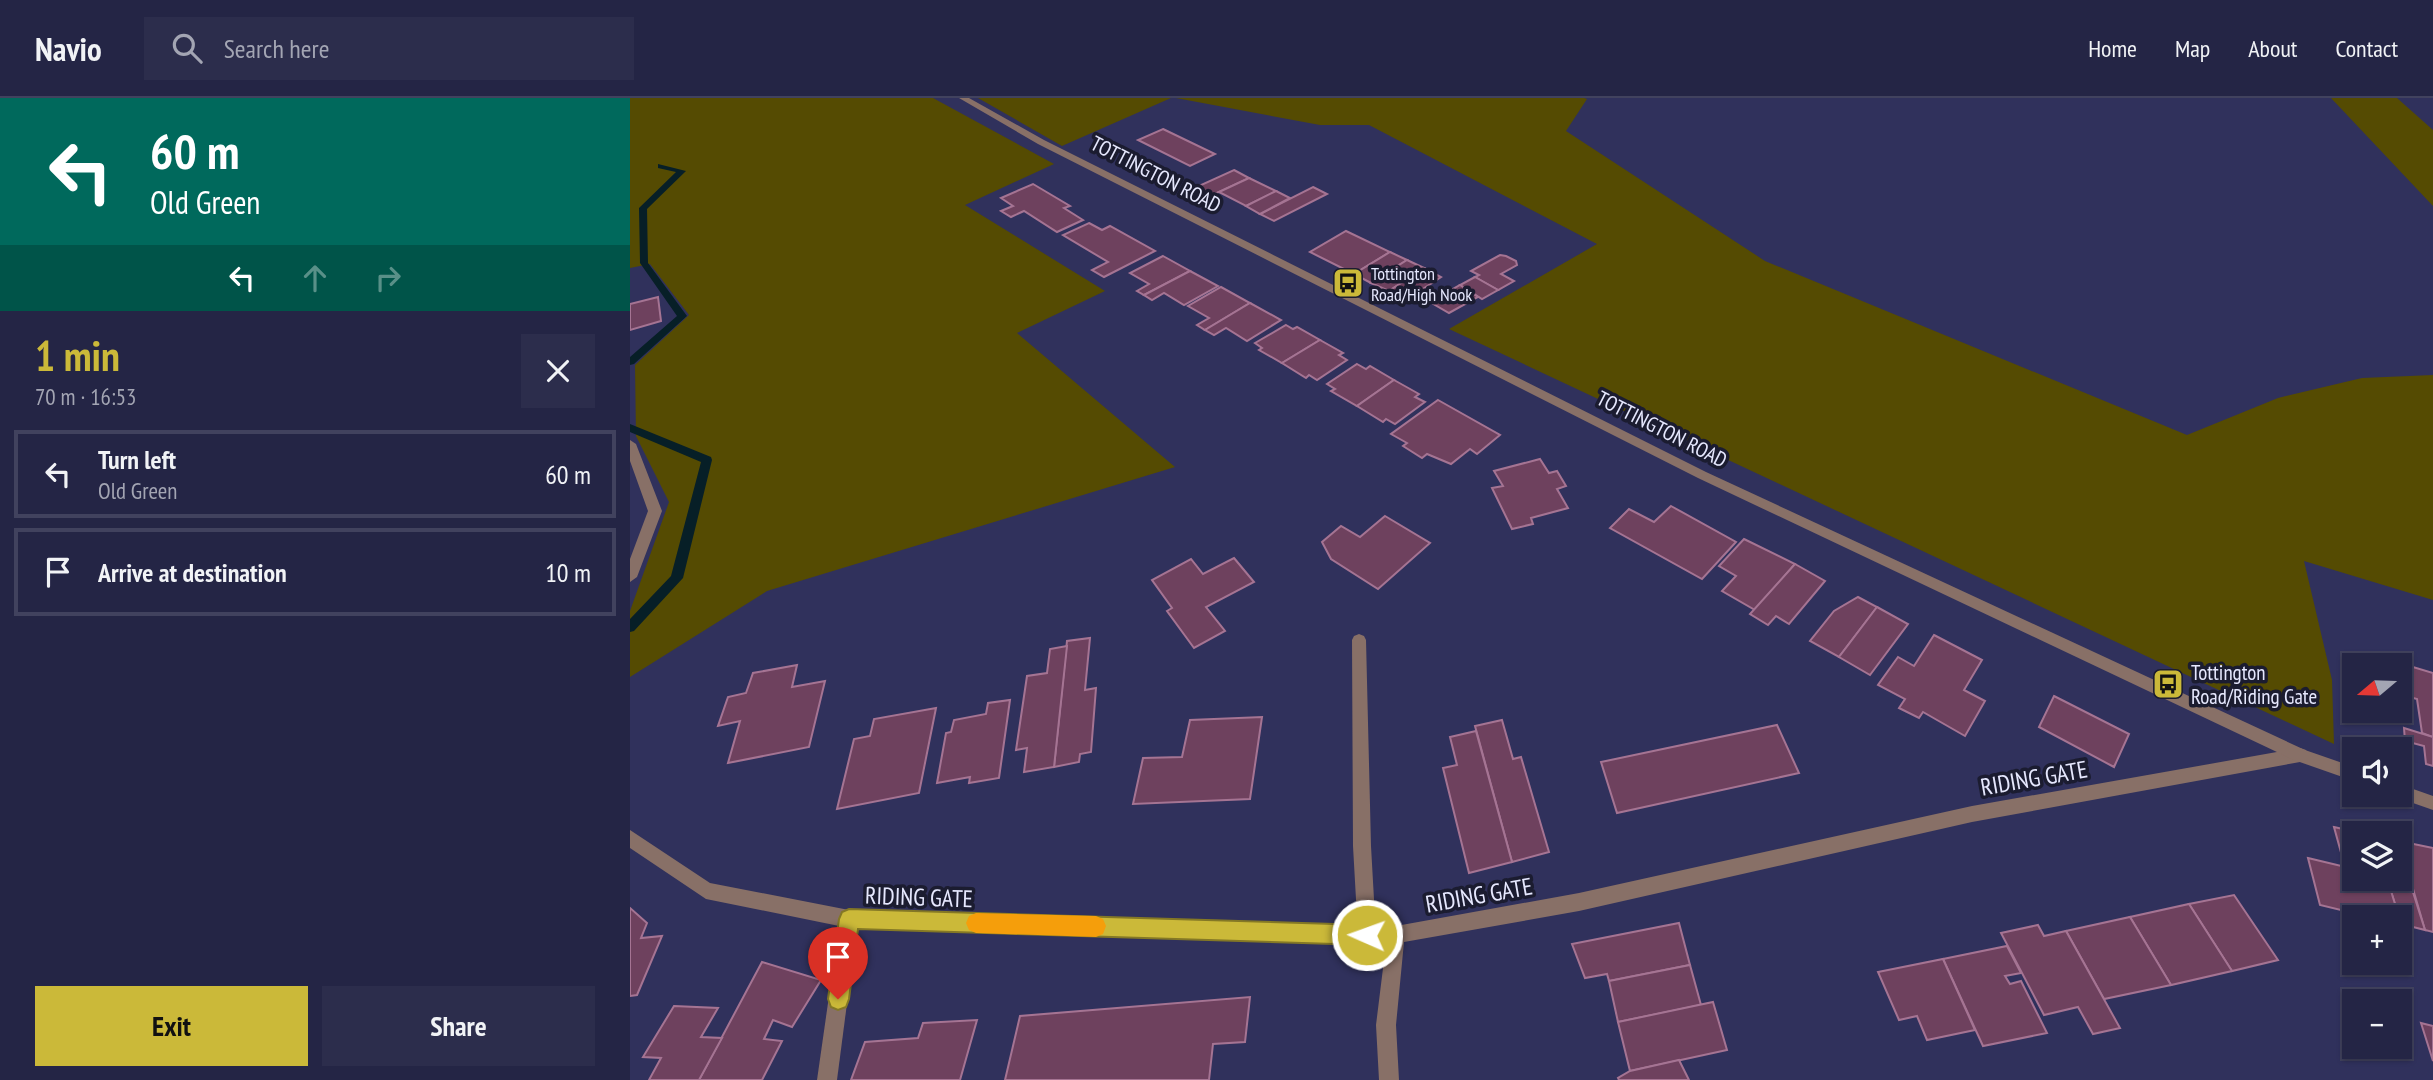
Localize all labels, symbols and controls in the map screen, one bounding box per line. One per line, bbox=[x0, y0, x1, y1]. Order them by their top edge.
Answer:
search box bbox=[144, 17, 634, 80]
text: Navio bbox=[35, 27, 102, 70]
icon: search bbox=[168, 29, 206, 67]
text: Search here bbox=[224, 32, 329, 65]
text: Home bbox=[2088, 33, 2137, 64]
text: Map bbox=[2175, 33, 2210, 64]
text: About bbox=[2248, 33, 2297, 64]
text: Contact bbox=[2335, 33, 2398, 64]
text: 60 m bbox=[150, 119, 239, 183]
icon: left bbox=[35, 126, 126, 217]
street label: TOTTINGTON ROAD bbox=[1086, 130, 1226, 218]
text: Old Green bbox=[150, 181, 260, 223]
icon: left bbox=[223, 259, 261, 297]
icon: ahead bbox=[296, 259, 334, 297]
icon: right bbox=[369, 259, 407, 297]
place label: Tottington Road/High Nook bbox=[1371, 262, 1472, 306]
bus stop icon: Tottington Road/High Nook bbox=[1331, 266, 1365, 300]
text: 1 min bbox=[35, 328, 120, 383]
button: close bbox=[521, 334, 595, 408]
text: 70 m · 16:53 bbox=[35, 382, 136, 411]
street label: TOTTINGTON ROAD bbox=[1592, 385, 1732, 473]
text: Turn left bbox=[98, 443, 176, 476]
icon: left bbox=[39, 455, 77, 493]
text: 60 m bbox=[545, 458, 591, 491]
text: Old Green bbox=[98, 476, 177, 505]
icon: arrive bbox=[39, 553, 77, 591]
text: Arrive at destination bbox=[98, 556, 287, 589]
text: 10 m bbox=[545, 556, 591, 589]
north arrow bbox=[2342, 653, 2412, 723]
map controls bbox=[2342, 653, 2412, 1059]
place label: Tottington Road/Riding Gate bbox=[2191, 659, 2317, 710]
bus stop icon: Tottington Road/Riding Gate bbox=[2151, 667, 2185, 701]
button: sound bbox=[2342, 737, 2412, 807]
street label: RIDING GATE bbox=[1978, 753, 2090, 803]
button: layers bbox=[2342, 821, 2412, 891]
street label: RIDING GATE bbox=[1423, 870, 1535, 920]
street label: RIDING GATE bbox=[864, 880, 974, 914]
position arrow bbox=[1330, 898, 1404, 972]
button: + bbox=[2342, 905, 2412, 975]
pin bbox=[808, 927, 868, 999]
icon: arrive bbox=[819, 938, 857, 976]
button: Exit bbox=[35, 986, 308, 1066]
button: Share bbox=[322, 986, 595, 1066]
button: − bbox=[2342, 989, 2412, 1059]

